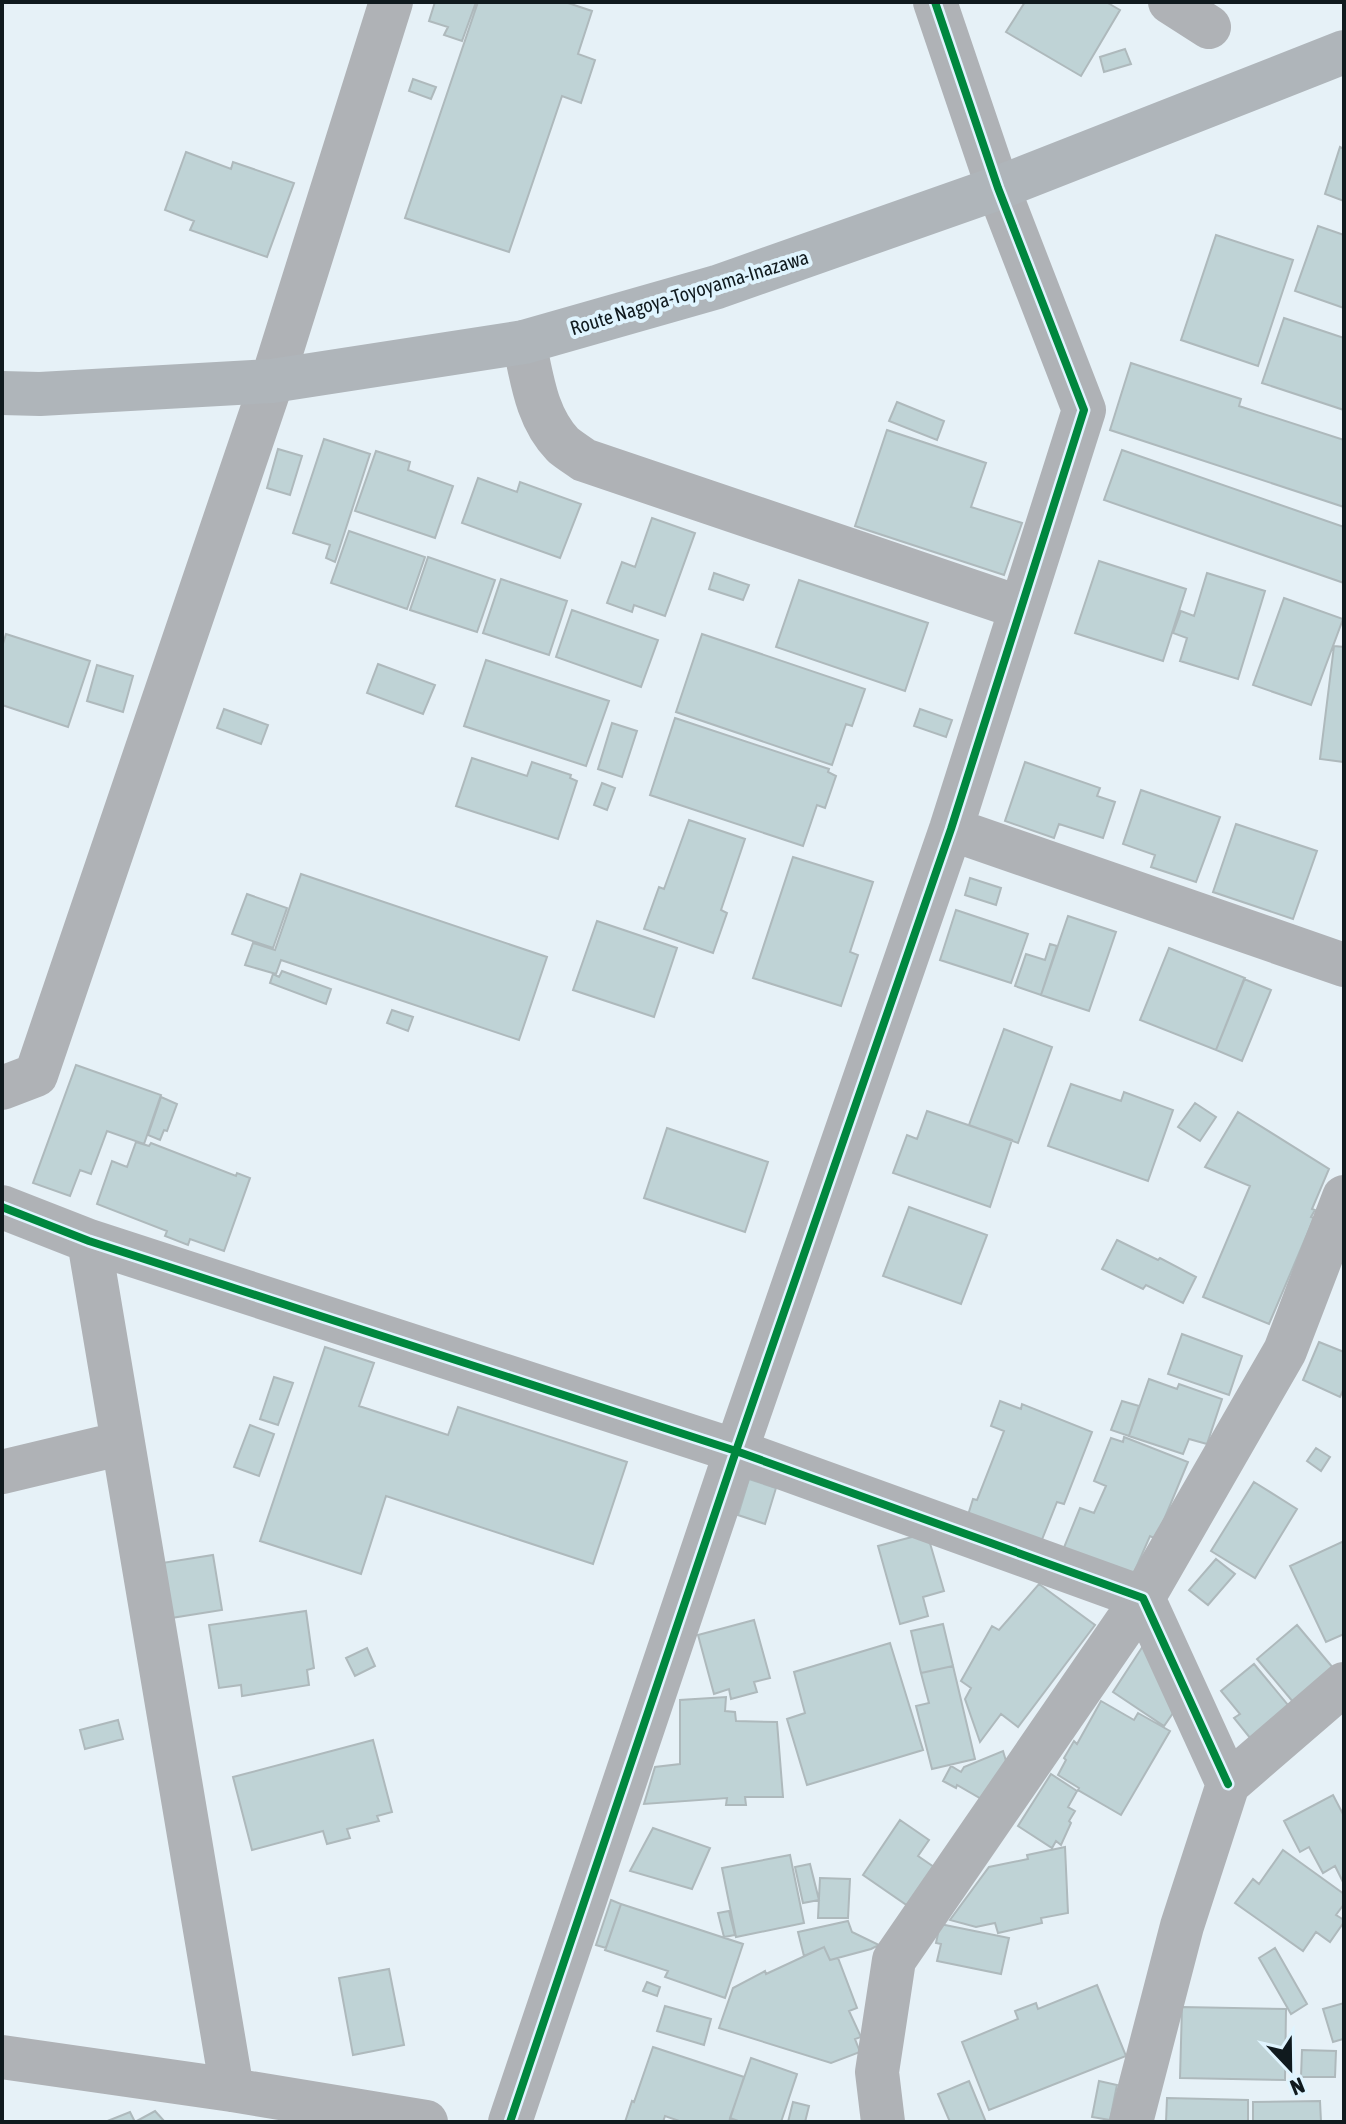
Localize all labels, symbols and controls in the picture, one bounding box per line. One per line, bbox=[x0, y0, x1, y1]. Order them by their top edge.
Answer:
street label: Route Nagoya-Toyoyama-Inazawa bbox=[567, 245, 811, 339]
north arrow bbox=[1250, 2028, 1330, 2108]
text: N bbox=[1287, 2072, 1308, 2101]

